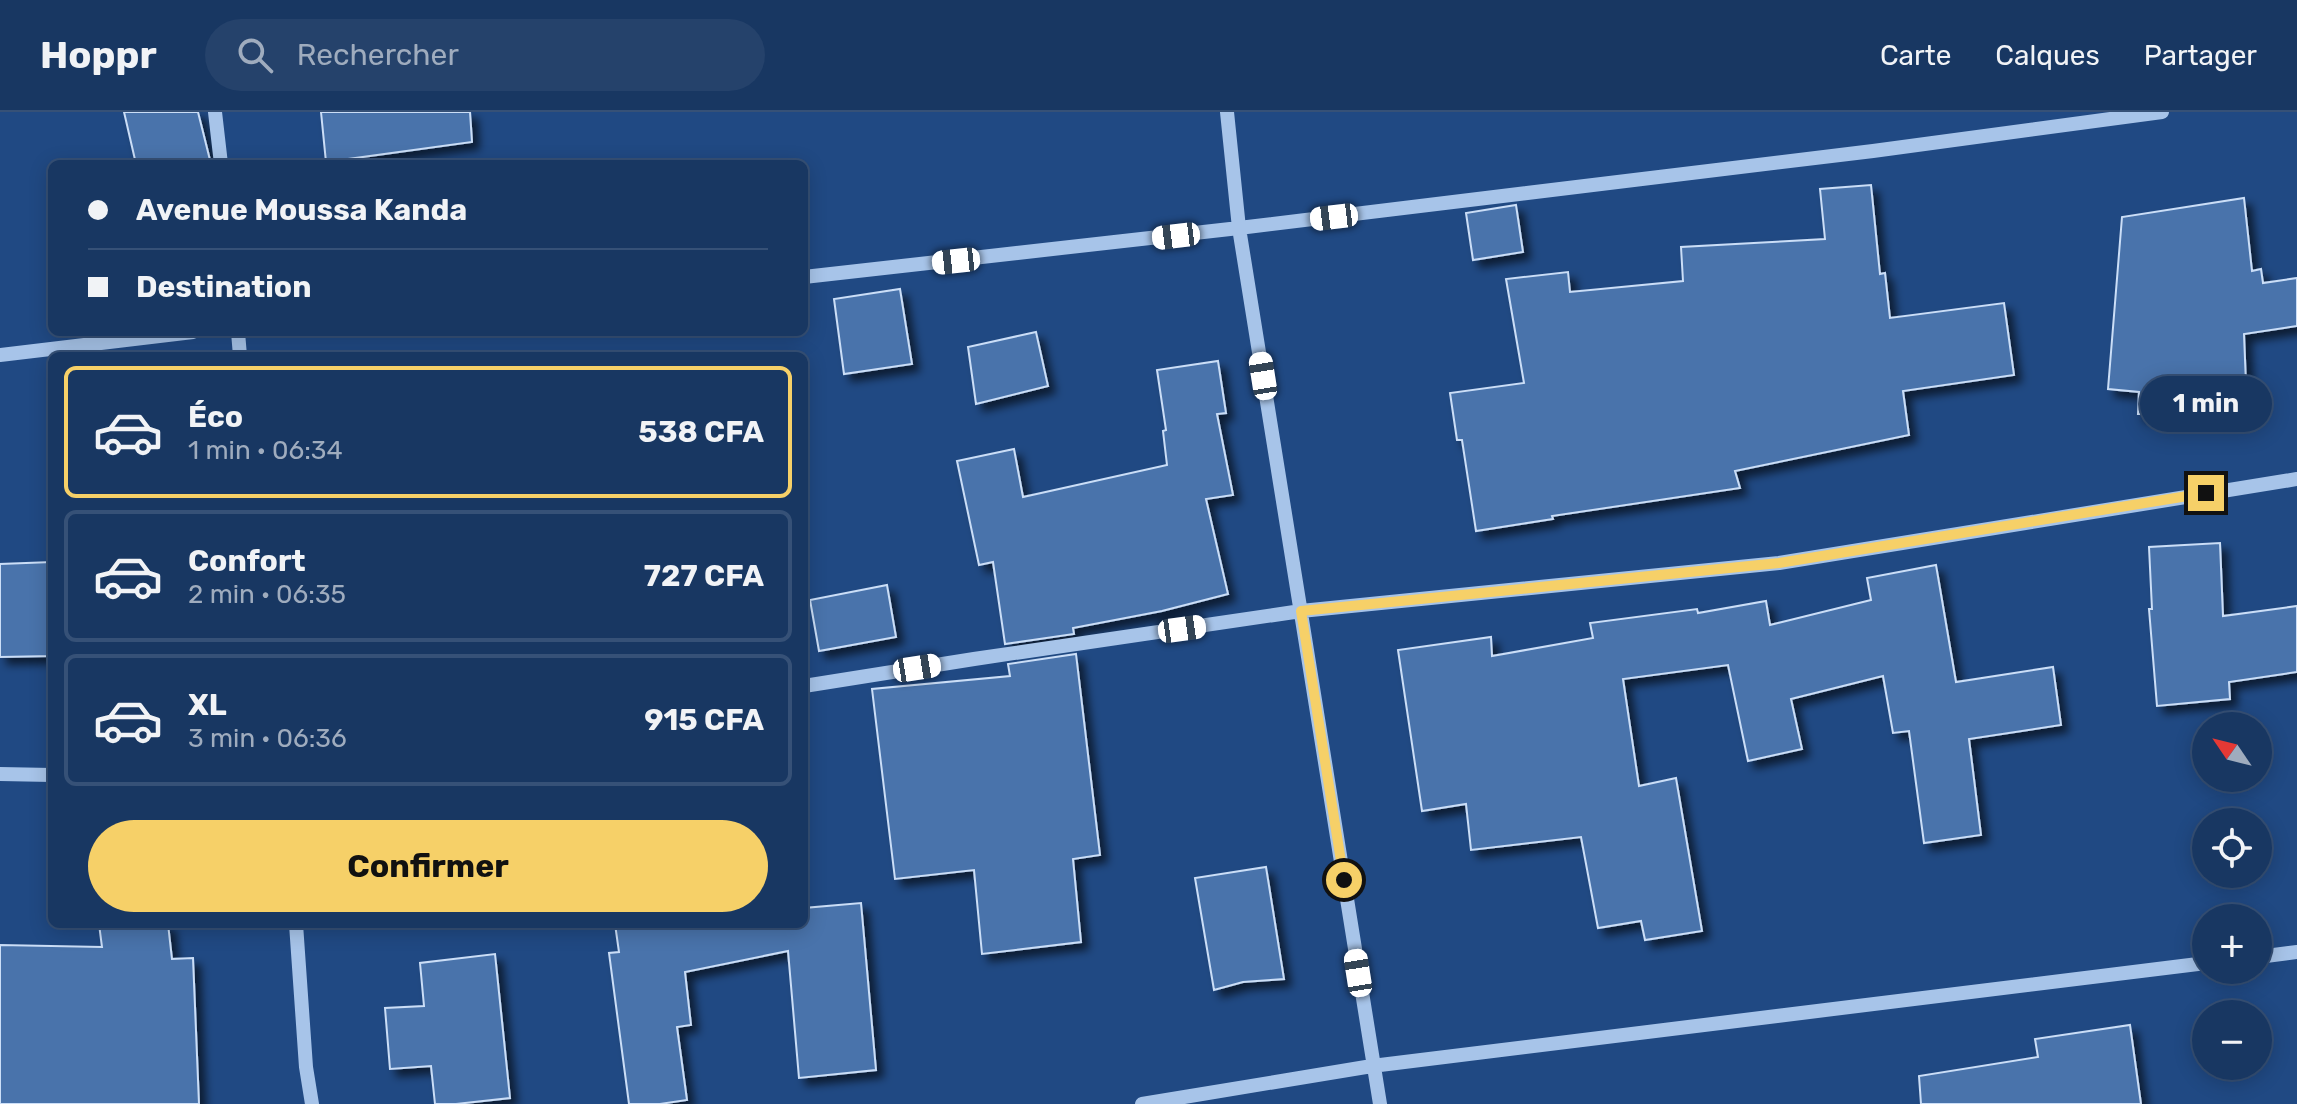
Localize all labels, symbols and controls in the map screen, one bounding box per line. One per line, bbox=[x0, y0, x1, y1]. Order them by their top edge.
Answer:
search box bbox=[205, 19, 765, 91]
text: Hoppr bbox=[40, 32, 157, 78]
icon: search bbox=[233, 33, 277, 77]
text: Rechercher bbox=[297, 37, 459, 73]
text: Carte bbox=[1880, 39, 1951, 72]
text: Calques bbox=[1995, 39, 2100, 72]
text: Partager bbox=[2144, 39, 2257, 72]
text: Avenue Moussa Kanda bbox=[136, 192, 467, 228]
car bbox=[1309, 202, 1359, 232]
car bbox=[1151, 221, 1201, 251]
car bbox=[931, 247, 981, 275]
text: Destination bbox=[136, 269, 311, 305]
car bbox=[1247, 350, 1279, 402]
callout: 1 min bbox=[2140, 377, 2272, 433]
text: 1 min bbox=[2173, 388, 2239, 419]
icon: car bbox=[92, 396, 164, 468]
text: Éco bbox=[188, 399, 243, 435]
text: 538 CFA bbox=[638, 414, 764, 450]
text: 1 min · 06:34 bbox=[188, 435, 343, 466]
route end bbox=[2188, 475, 2224, 511]
icon: car bbox=[92, 540, 164, 612]
text: Confort bbox=[188, 543, 306, 579]
text: 727 CFA bbox=[644, 558, 764, 594]
text: 2 min · 06:35 bbox=[188, 579, 346, 610]
car bbox=[1157, 614, 1207, 644]
car bbox=[891, 652, 943, 684]
icon: car bbox=[92, 684, 164, 756]
text: XL bbox=[188, 687, 227, 723]
text: 915 CFA bbox=[644, 702, 764, 738]
north arrow bbox=[2192, 712, 2272, 792]
map controls bbox=[2192, 712, 2272, 1080]
text: 3 min · 06:36 bbox=[188, 723, 347, 754]
button: locate bbox=[2192, 808, 2272, 888]
button: Confirmer bbox=[88, 820, 768, 912]
route start bbox=[1326, 862, 1362, 898]
button: + bbox=[2192, 904, 2272, 984]
car bbox=[1342, 947, 1374, 999]
button: − bbox=[2192, 1000, 2272, 1080]

